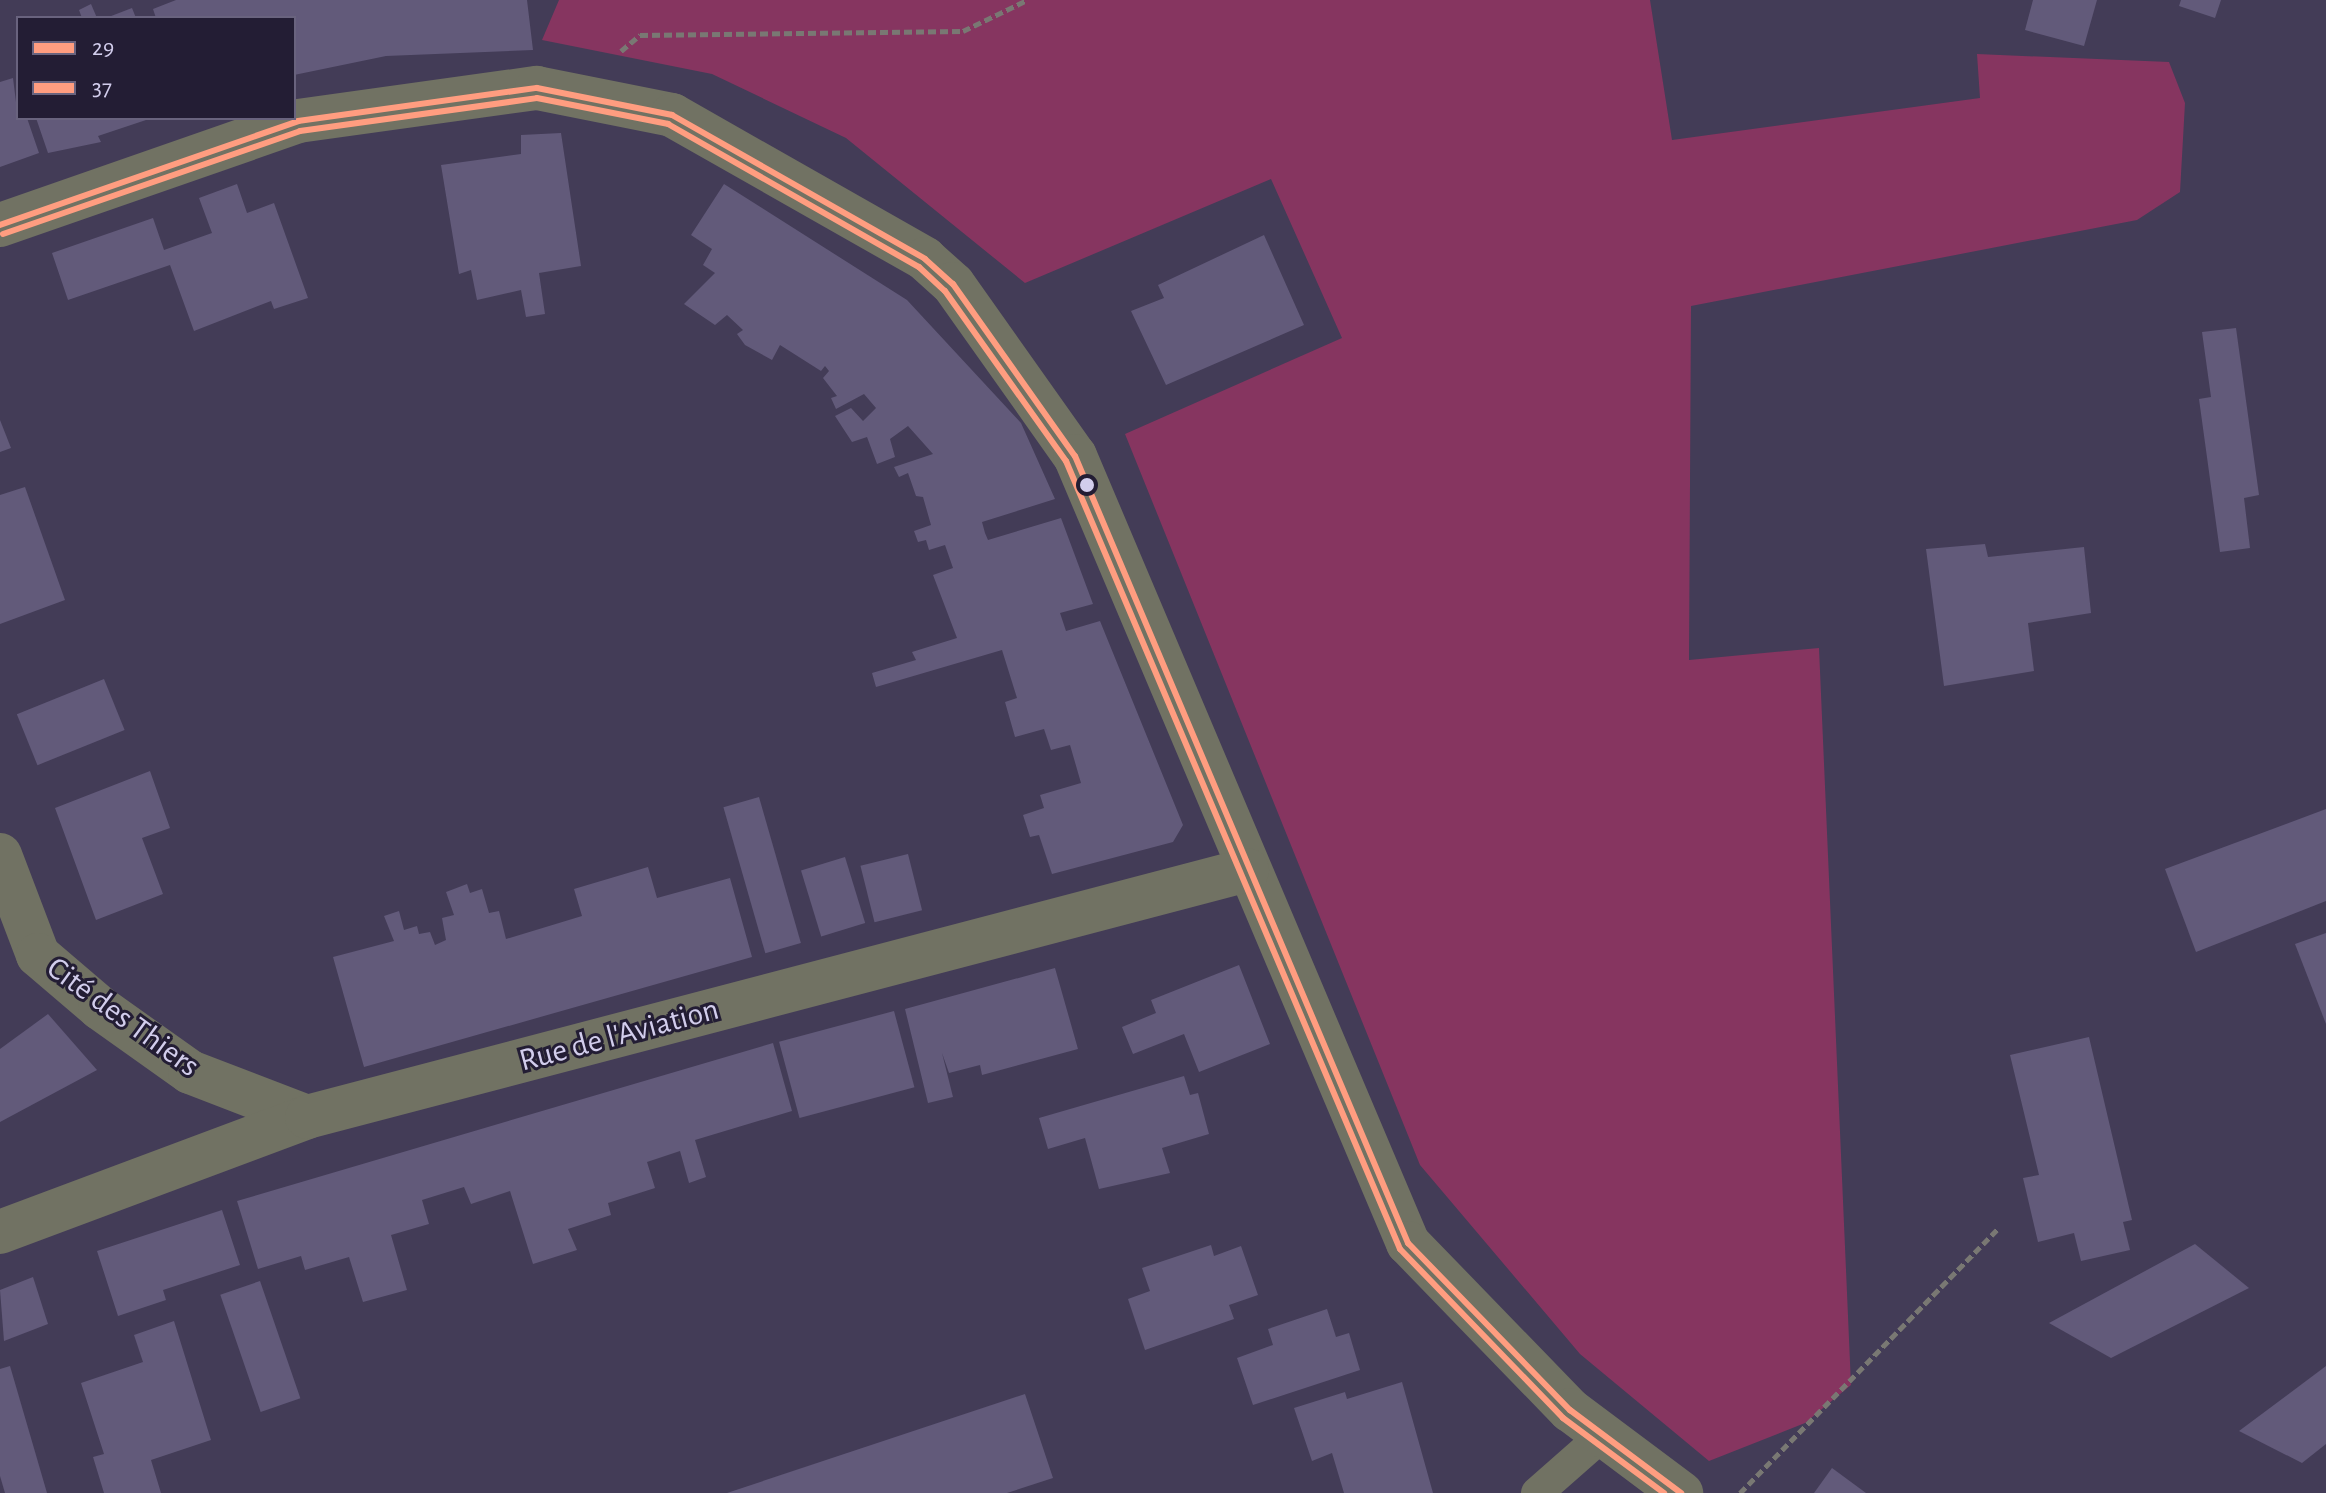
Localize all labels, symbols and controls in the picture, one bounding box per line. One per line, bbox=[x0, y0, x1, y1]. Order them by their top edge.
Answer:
legend bbox=[16, 16, 296, 120]
text: 29 bbox=[92, 36, 114, 60]
text: 37 bbox=[92, 76, 112, 100]
unlabelled marker bbox=[1079, 477, 1095, 493]
street label: Cité des Thiers bbox=[39, 949, 207, 1085]
street label: Rue de l'Aviation bbox=[515, 990, 723, 1080]

